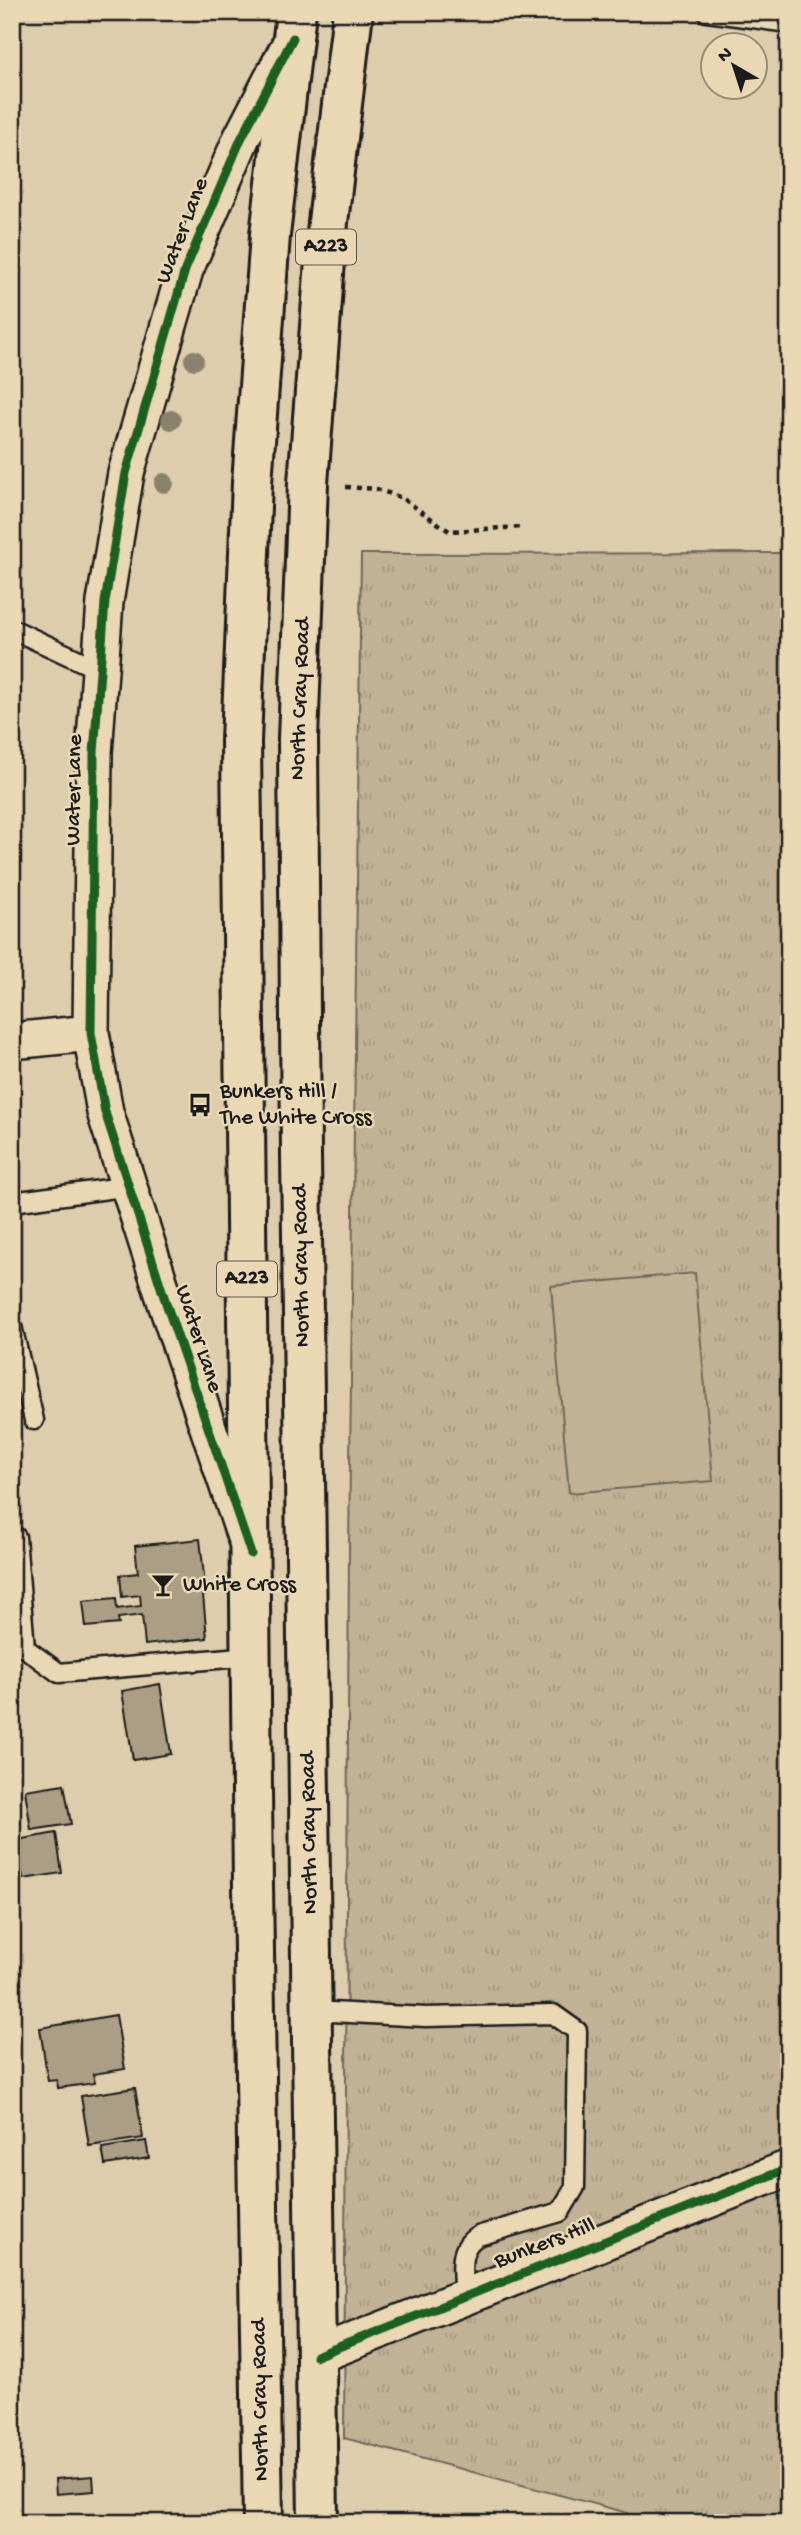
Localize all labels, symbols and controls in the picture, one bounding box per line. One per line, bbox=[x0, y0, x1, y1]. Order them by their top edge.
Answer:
north arrow bbox=[700, 32, 770, 102]
text: N bbox=[713, 43, 738, 68]
street label: Water Lane bbox=[150, 173, 216, 288]
road number: A223 bbox=[296, 230, 356, 264]
street label: North Cray Road bbox=[285, 616, 317, 781]
street label: Water Lane bbox=[61, 733, 89, 846]
place label: Bunkers Hill / The White Cross bbox=[218, 1079, 372, 1132]
bus stop icon: Bunkers Hill / The White Cross bbox=[186, 1091, 214, 1119]
street label: North Cray Road bbox=[287, 1183, 317, 1348]
road number: A223 bbox=[217, 1262, 277, 1296]
street label: Water Lane bbox=[168, 1282, 228, 1397]
bar icon: White Cross bbox=[149, 1571, 177, 1599]
place label: White Cross bbox=[183, 1572, 297, 1599]
street label: North Cray Road bbox=[295, 1750, 325, 1915]
street label: Bunkers Hill bbox=[490, 2212, 599, 2276]
street label: North Cray Road bbox=[246, 2317, 276, 2482]

